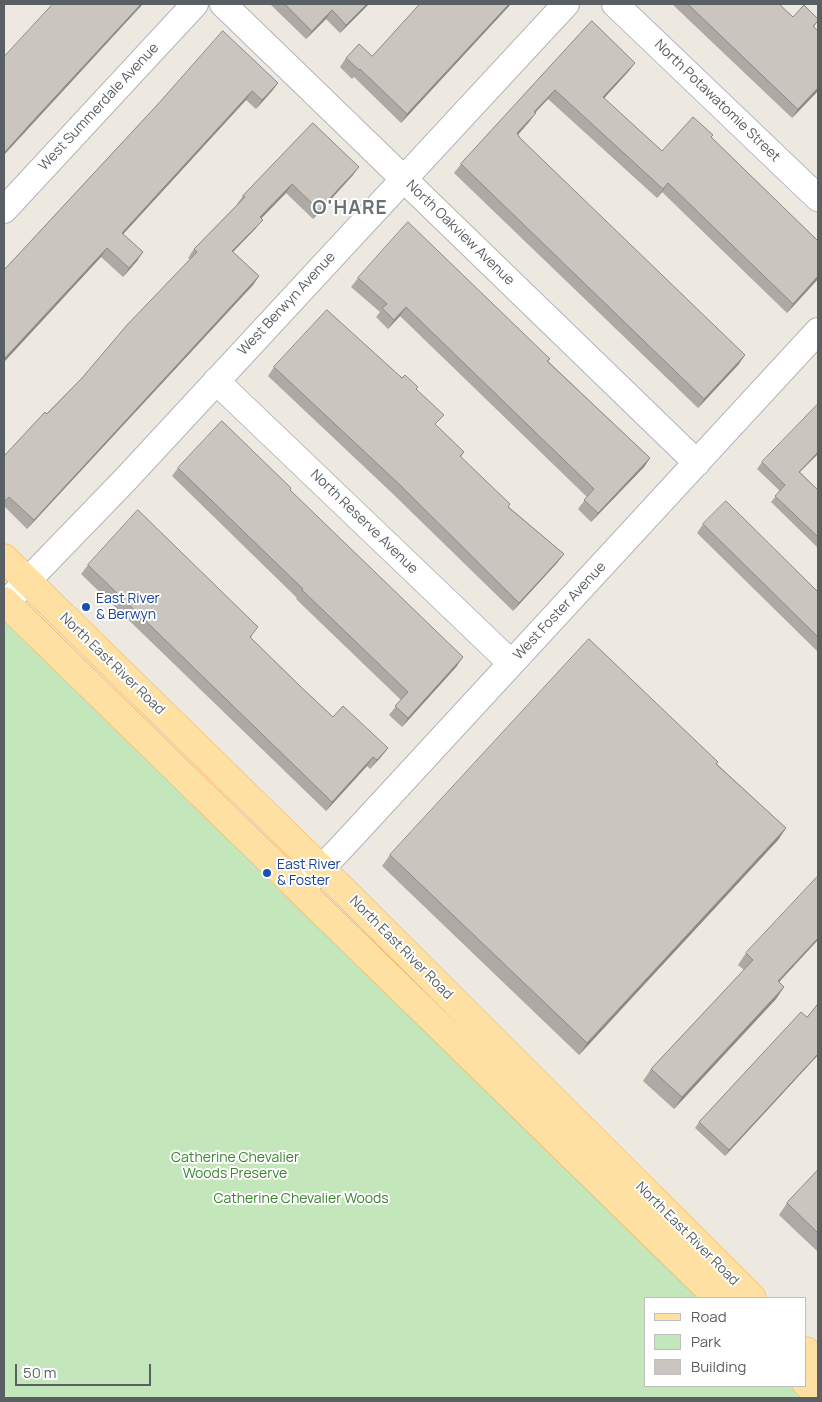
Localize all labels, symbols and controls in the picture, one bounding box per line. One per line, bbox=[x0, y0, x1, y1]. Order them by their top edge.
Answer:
street label: North Potawatomie Street bbox=[651, 36, 783, 166]
street label: West Summerdale Avenue bbox=[36, 40, 162, 174]
street label: North Oakview Avenue bbox=[402, 177, 518, 289]
district label: O'HARE bbox=[312, 198, 388, 220]
street label: West Berwyn Avenue bbox=[235, 249, 339, 359]
street label: North Reserve Avenue bbox=[307, 466, 421, 578]
street label: West Foster Avenue bbox=[510, 559, 610, 663]
place label: East River & Berwyn bbox=[96, 591, 160, 624]
marker: East River & Berwyn bbox=[80, 601, 92, 613]
street label: North East River Road bbox=[56, 610, 168, 718]
place label: East River & Foster bbox=[277, 857, 341, 890]
marker: East River & Foster bbox=[261, 867, 273, 879]
street label: North East River Road bbox=[346, 893, 456, 1003]
park label: Catherine Chevalier Woods Preserve bbox=[171, 1150, 299, 1182]
street label: North East River Road bbox=[632, 1179, 742, 1289]
park label: Catherine Chevalier Woods bbox=[213, 1191, 389, 1207]
legend bbox=[644, 1297, 807, 1387]
text: Road bbox=[691, 1306, 727, 1327]
text: Park bbox=[691, 1331, 721, 1352]
scale bar bbox=[18, 1354, 154, 1386]
text: Building bbox=[691, 1356, 746, 1377]
text: 50 m bbox=[23, 1362, 57, 1383]

